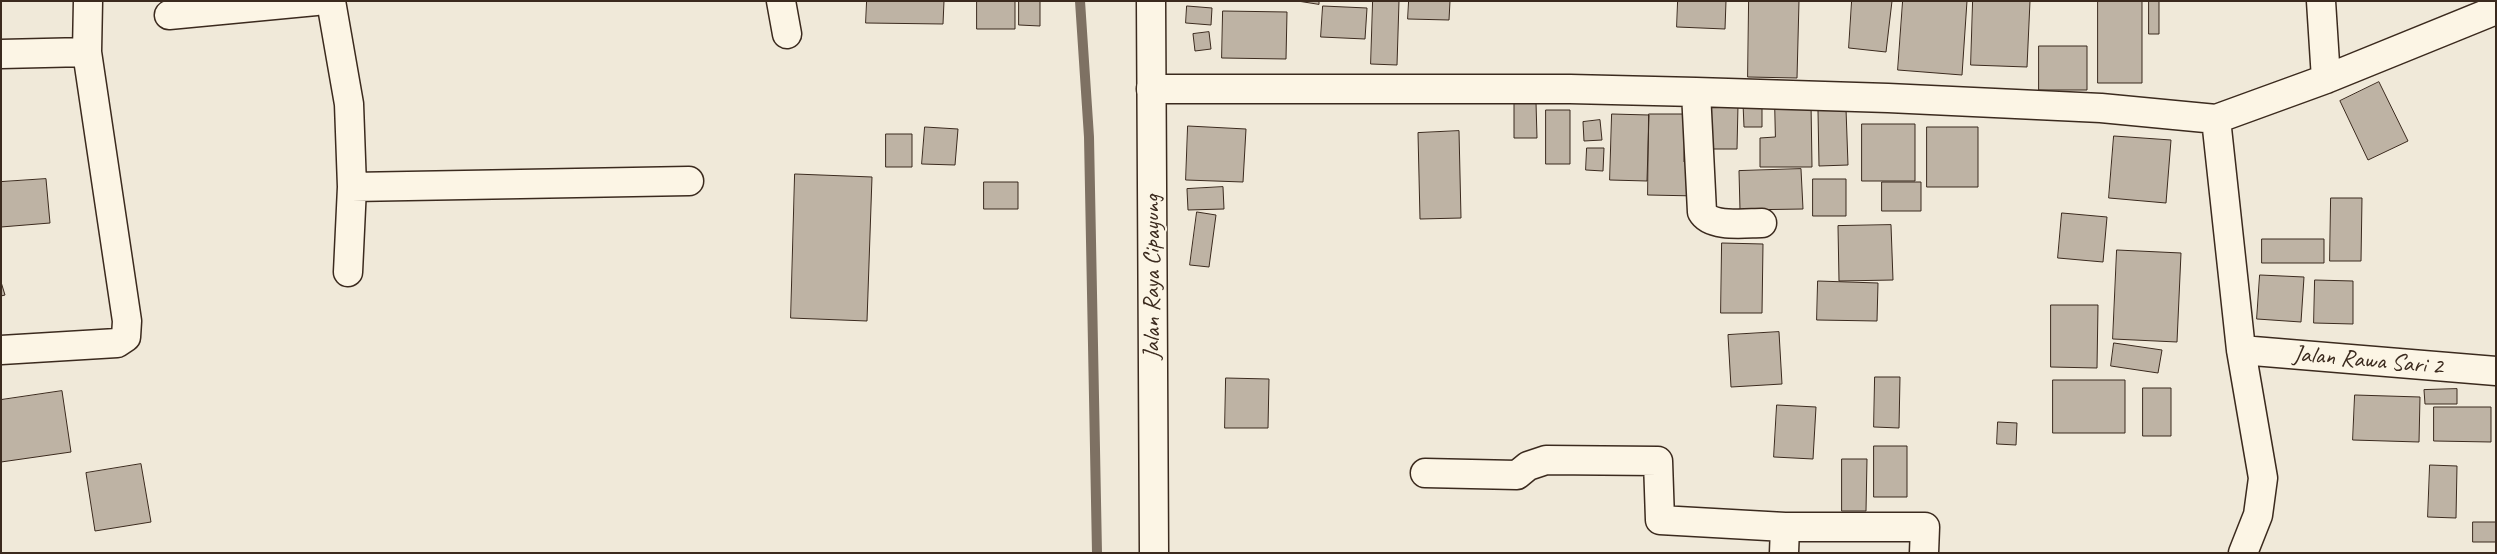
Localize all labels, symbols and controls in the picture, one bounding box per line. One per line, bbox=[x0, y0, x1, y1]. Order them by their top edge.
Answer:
street label: Jalan Raya Cipayung bbox=[1139, 194, 1167, 360]
street label: Jalan Rawa Sari 2 bbox=[2292, 340, 2444, 382]

